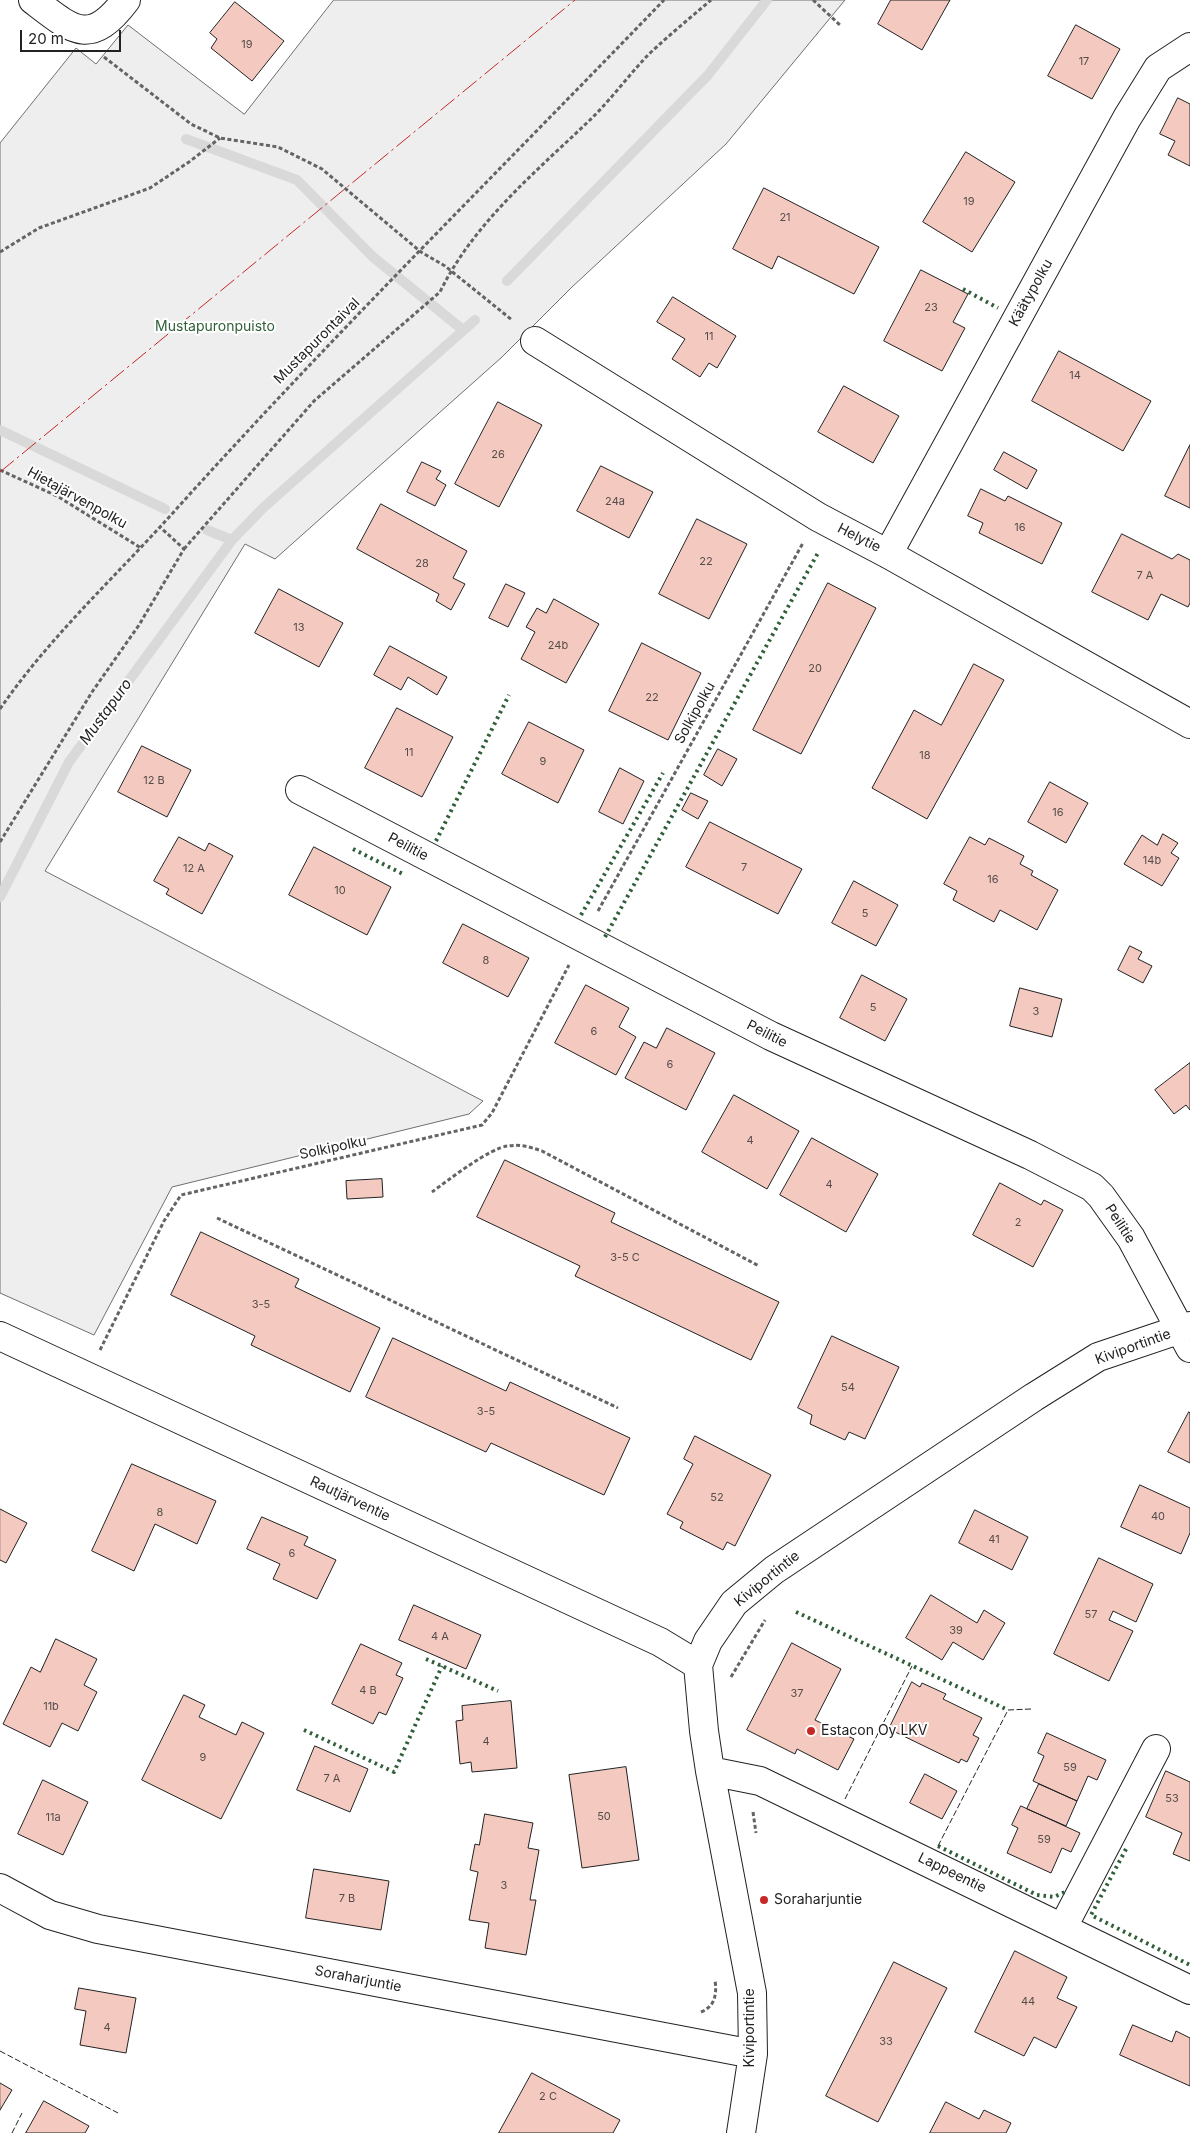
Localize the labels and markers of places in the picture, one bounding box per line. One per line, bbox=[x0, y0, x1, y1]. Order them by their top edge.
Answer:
place label: Estacon Oy LKV bbox=[821, 1723, 927, 1739]
marker: Estacon Oy LKV bbox=[805, 1725, 817, 1737]
place label: Soraharjuntie bbox=[774, 1892, 862, 1908]
marker: Soraharjuntie bbox=[758, 1894, 770, 1906]

